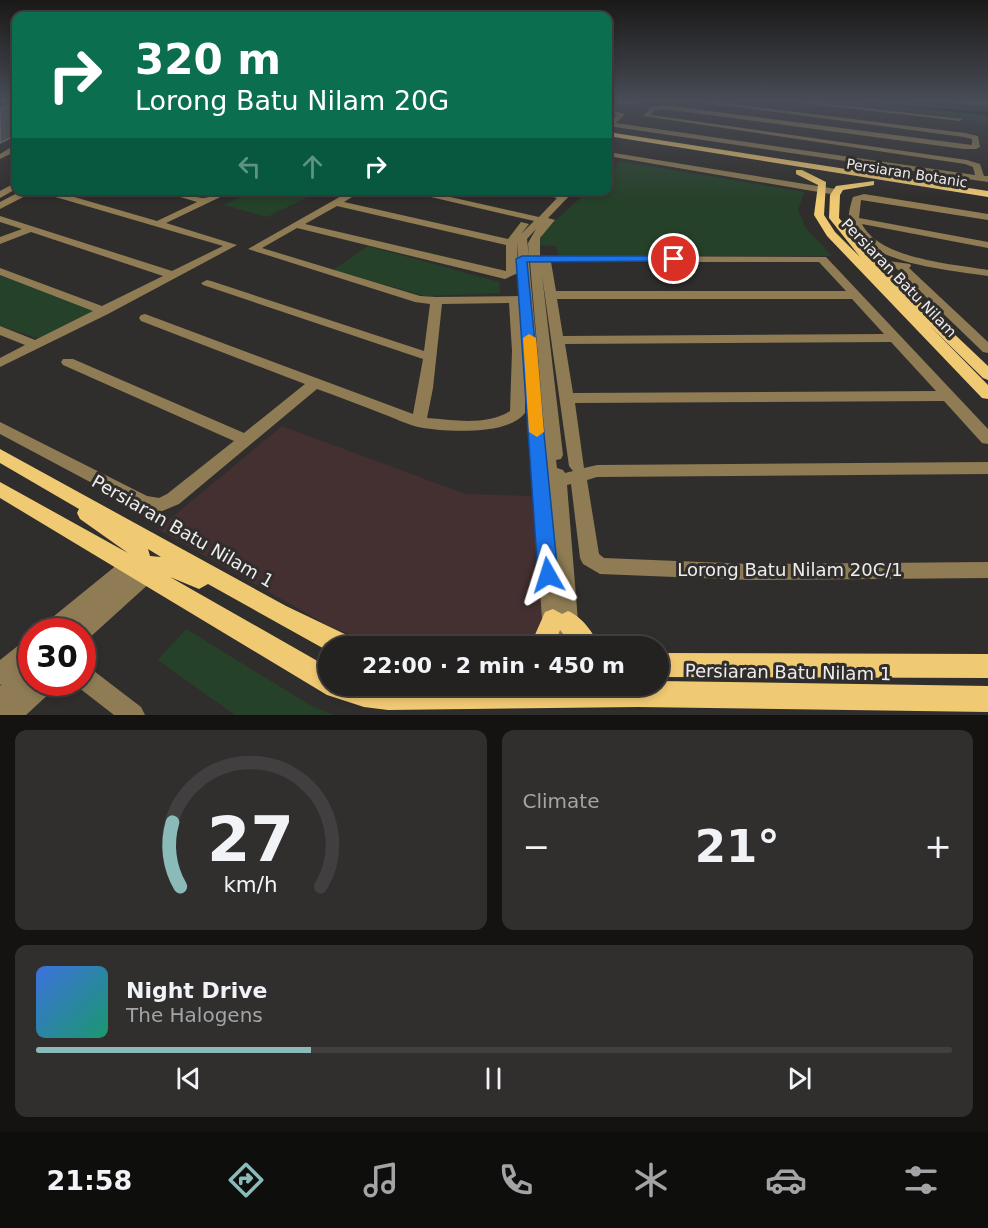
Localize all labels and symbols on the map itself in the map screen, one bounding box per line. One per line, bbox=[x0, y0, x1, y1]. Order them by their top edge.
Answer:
street label: Persiaran Botanic bbox=[845, 156, 969, 190]
street label: Persiaran Batu Nilam bbox=[838, 215, 960, 341]
pin bbox=[648, 233, 699, 284]
street label: Persiaran Batu Nilam 1 bbox=[88, 470, 278, 592]
position arrow bbox=[516, 543, 580, 607]
street label: Lorong Batu Nilam 20C/1 bbox=[677, 559, 903, 580]
speed limit sign: 30 bbox=[18, 618, 96, 696]
street label: Persiaran Batu Nilam 1 bbox=[685, 660, 891, 684]

